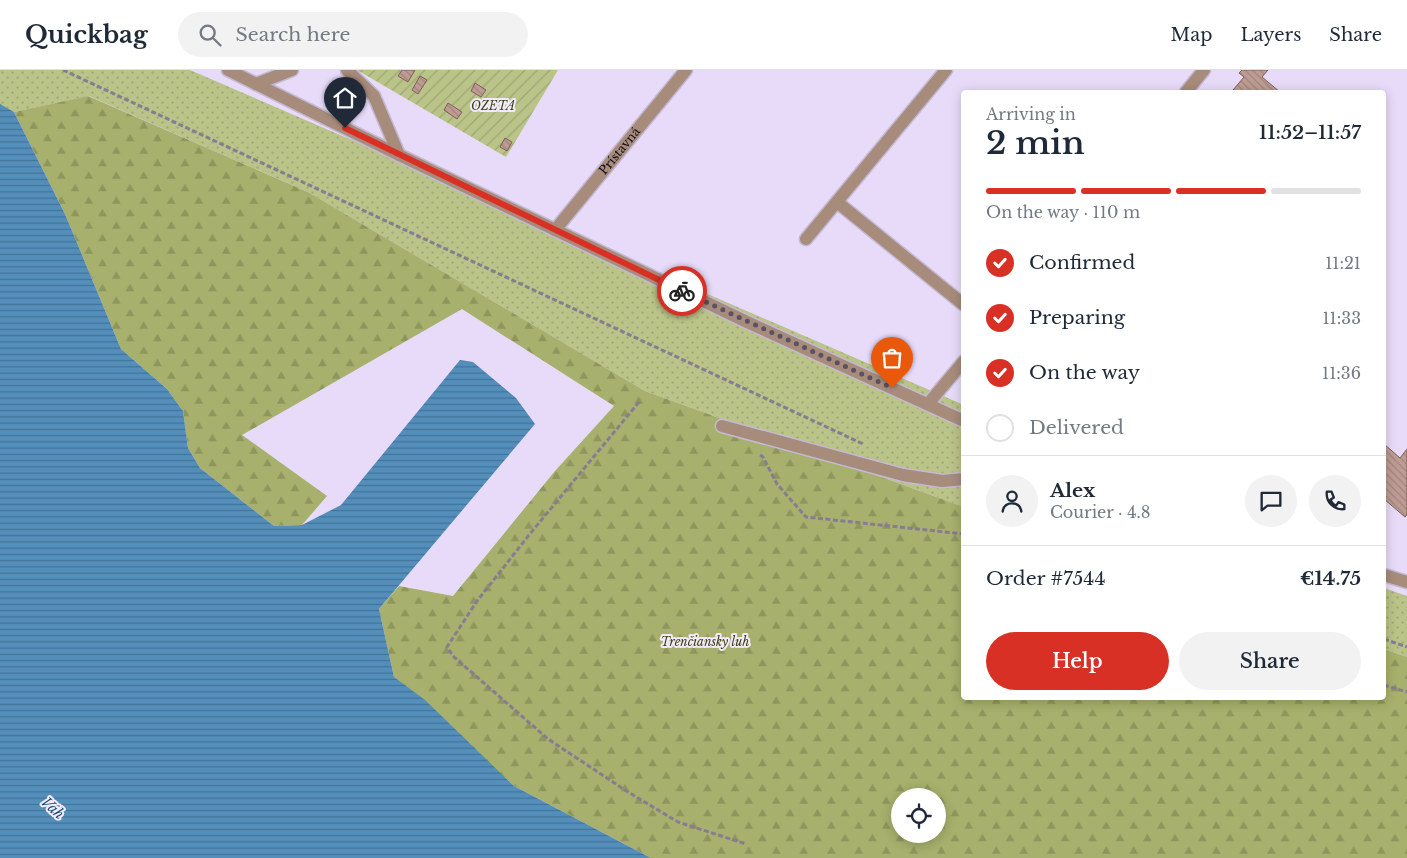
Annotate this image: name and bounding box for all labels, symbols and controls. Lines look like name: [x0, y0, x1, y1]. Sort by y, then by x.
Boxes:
search box: [178, 12, 528, 57]
text: Quickbag: [25, 20, 148, 49]
icon: search: [196, 21, 224, 49]
text: Search here: [236, 23, 350, 46]
text: Map: [1171, 24, 1212, 46]
text: Layers: [1240, 24, 1301, 46]
text: Share: [1329, 24, 1382, 46]
pin: [324, 77, 366, 128]
icon: home: [331, 84, 359, 112]
park label: OZETA: [471, 98, 515, 113]
text: Arriving in: [986, 104, 1076, 124]
text: 11:52–11:57: [1259, 121, 1361, 144]
text: 2 min: [986, 123, 1085, 163]
street label: Prístavná: [595, 124, 643, 177]
text: On the way · 110 m: [986, 202, 1140, 222]
icon: check: [986, 249, 1014, 277]
text: Confirmed: [1029, 251, 1135, 274]
text: 11:21: [1325, 253, 1361, 273]
courier: [657, 266, 707, 316]
icon: bike: [668, 277, 696, 305]
icon: check: [986, 304, 1014, 332]
text: Preparing: [1029, 306, 1125, 329]
text: 11:33: [1322, 308, 1361, 328]
pin: [871, 337, 913, 388]
icon: bag: [878, 344, 906, 372]
icon: check: [986, 359, 1014, 387]
text: On the way: [1029, 361, 1140, 384]
text: 11:36: [1322, 363, 1361, 383]
text: Delivered: [1029, 416, 1124, 439]
button: person: [986, 475, 1038, 527]
button: chat: [1245, 475, 1297, 527]
button: phone: [1309, 475, 1361, 527]
text: Alex: [1050, 479, 1095, 502]
text: Courier · 4.8: [1050, 502, 1151, 522]
text: Order #7544: [986, 567, 1106, 590]
text: €14.75: [1300, 567, 1361, 590]
button: Help: [986, 632, 1169, 690]
button: Share: [1179, 632, 1361, 690]
park label: Trenčiansky luh: [661, 634, 749, 649]
map controls: [891, 788, 946, 843]
button: locate: [891, 788, 946, 843]
water label: Váh: [38, 793, 68, 823]

